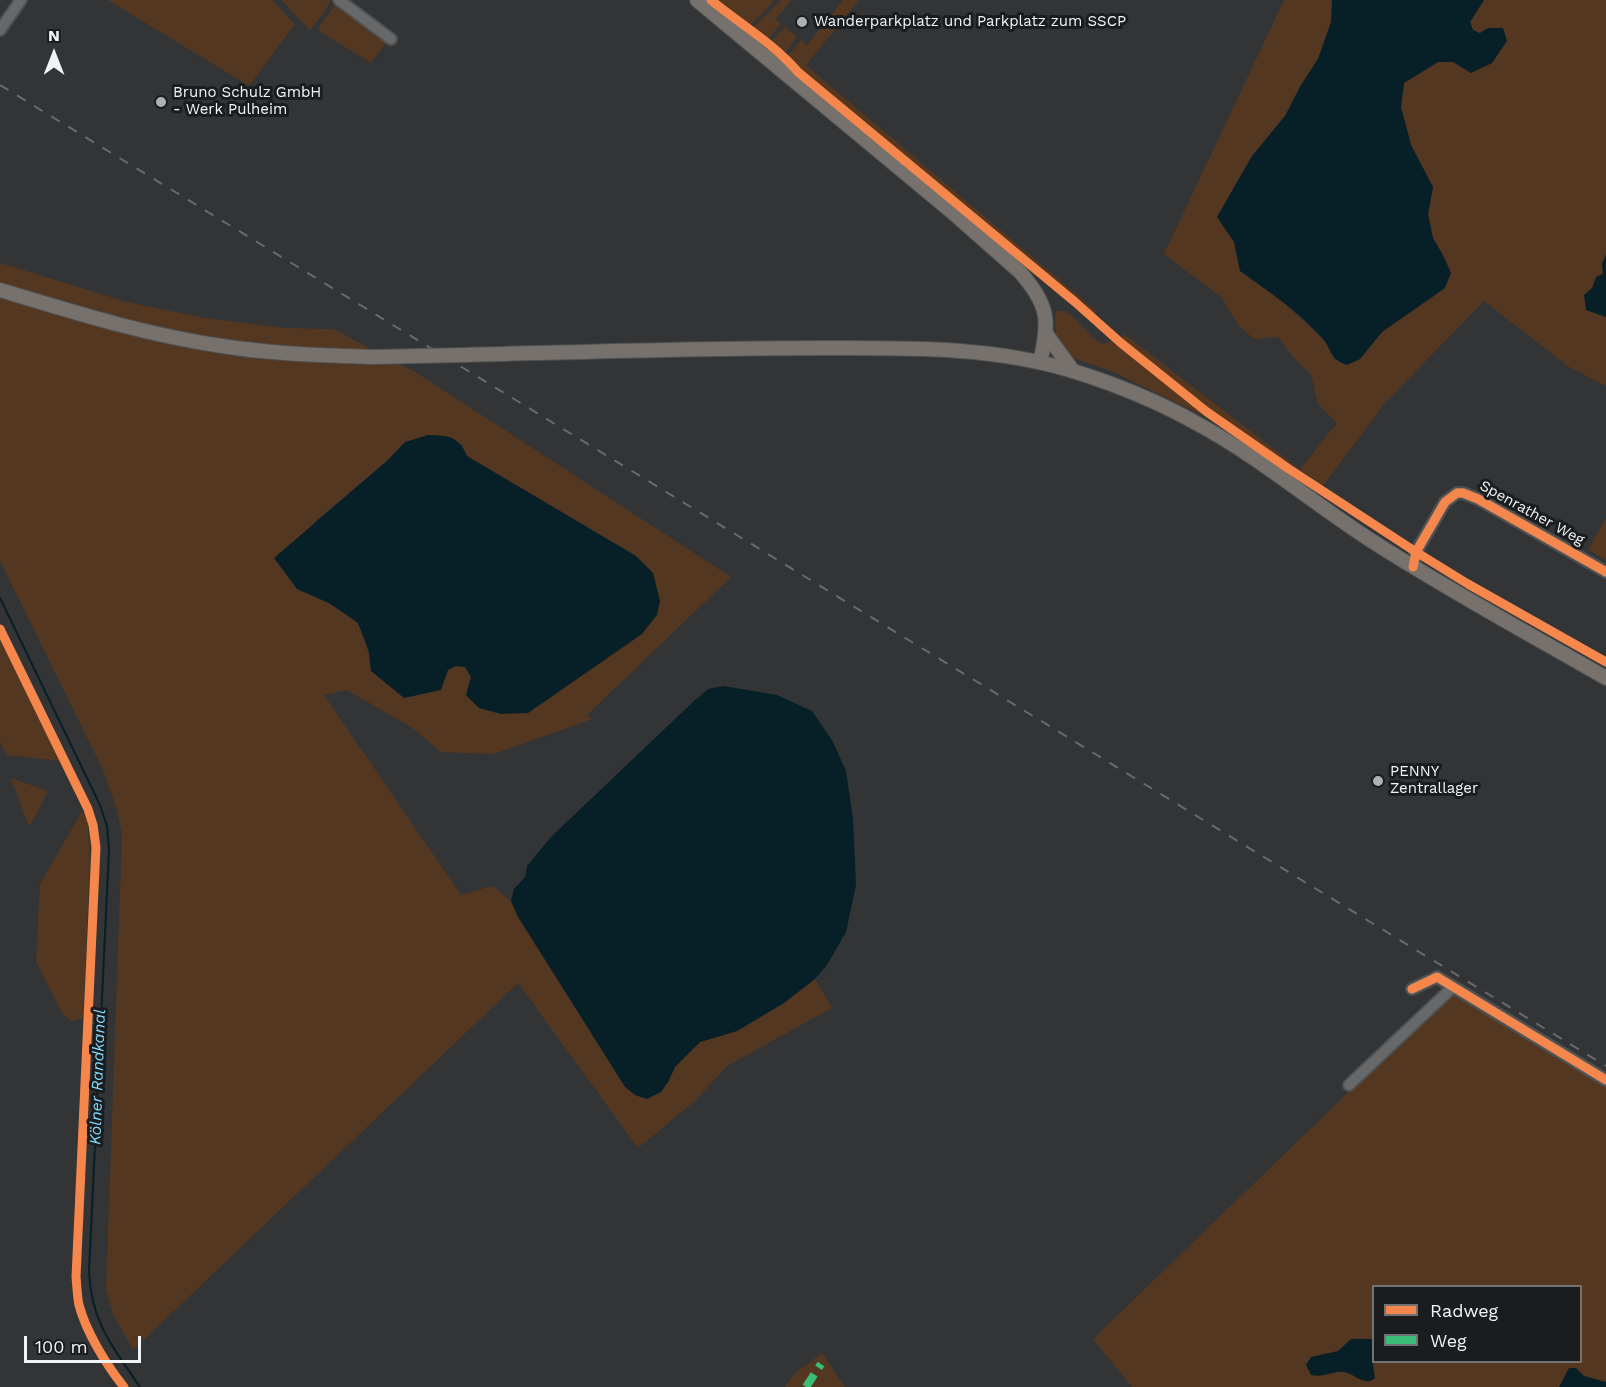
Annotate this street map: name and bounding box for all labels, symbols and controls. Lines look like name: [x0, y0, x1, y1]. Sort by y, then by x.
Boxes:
place label: Wanderparkplatz und Parkplatz zum SSCP: [814, 13, 1126, 31]
marker: Wanderparkplatz und Parkplatz zum SSCP: [795, 15, 809, 29]
north arrow: [24, 24, 84, 84]
text: N: [48, 26, 60, 45]
place label: Bruno Schulz GmbH - Werk Pulheim: [173, 84, 321, 119]
marker: Bruno Schulz GmbH - Werk Pulheim: [154, 95, 168, 109]
street label: Spenrather Weg: [1476, 477, 1588, 549]
place label: PENNY Zentrallager: [1390, 763, 1478, 798]
marker: PENNY Zentrallager: [1371, 774, 1385, 788]
water label: Kölner Randkanal: [86, 1009, 110, 1145]
legend: [1372, 1285, 1582, 1363]
text: Radweg: [1430, 1300, 1498, 1321]
scale bar: [27, 1324, 144, 1362]
text: Weg: [1430, 1330, 1467, 1351]
text: 100 m: [35, 1336, 88, 1357]

